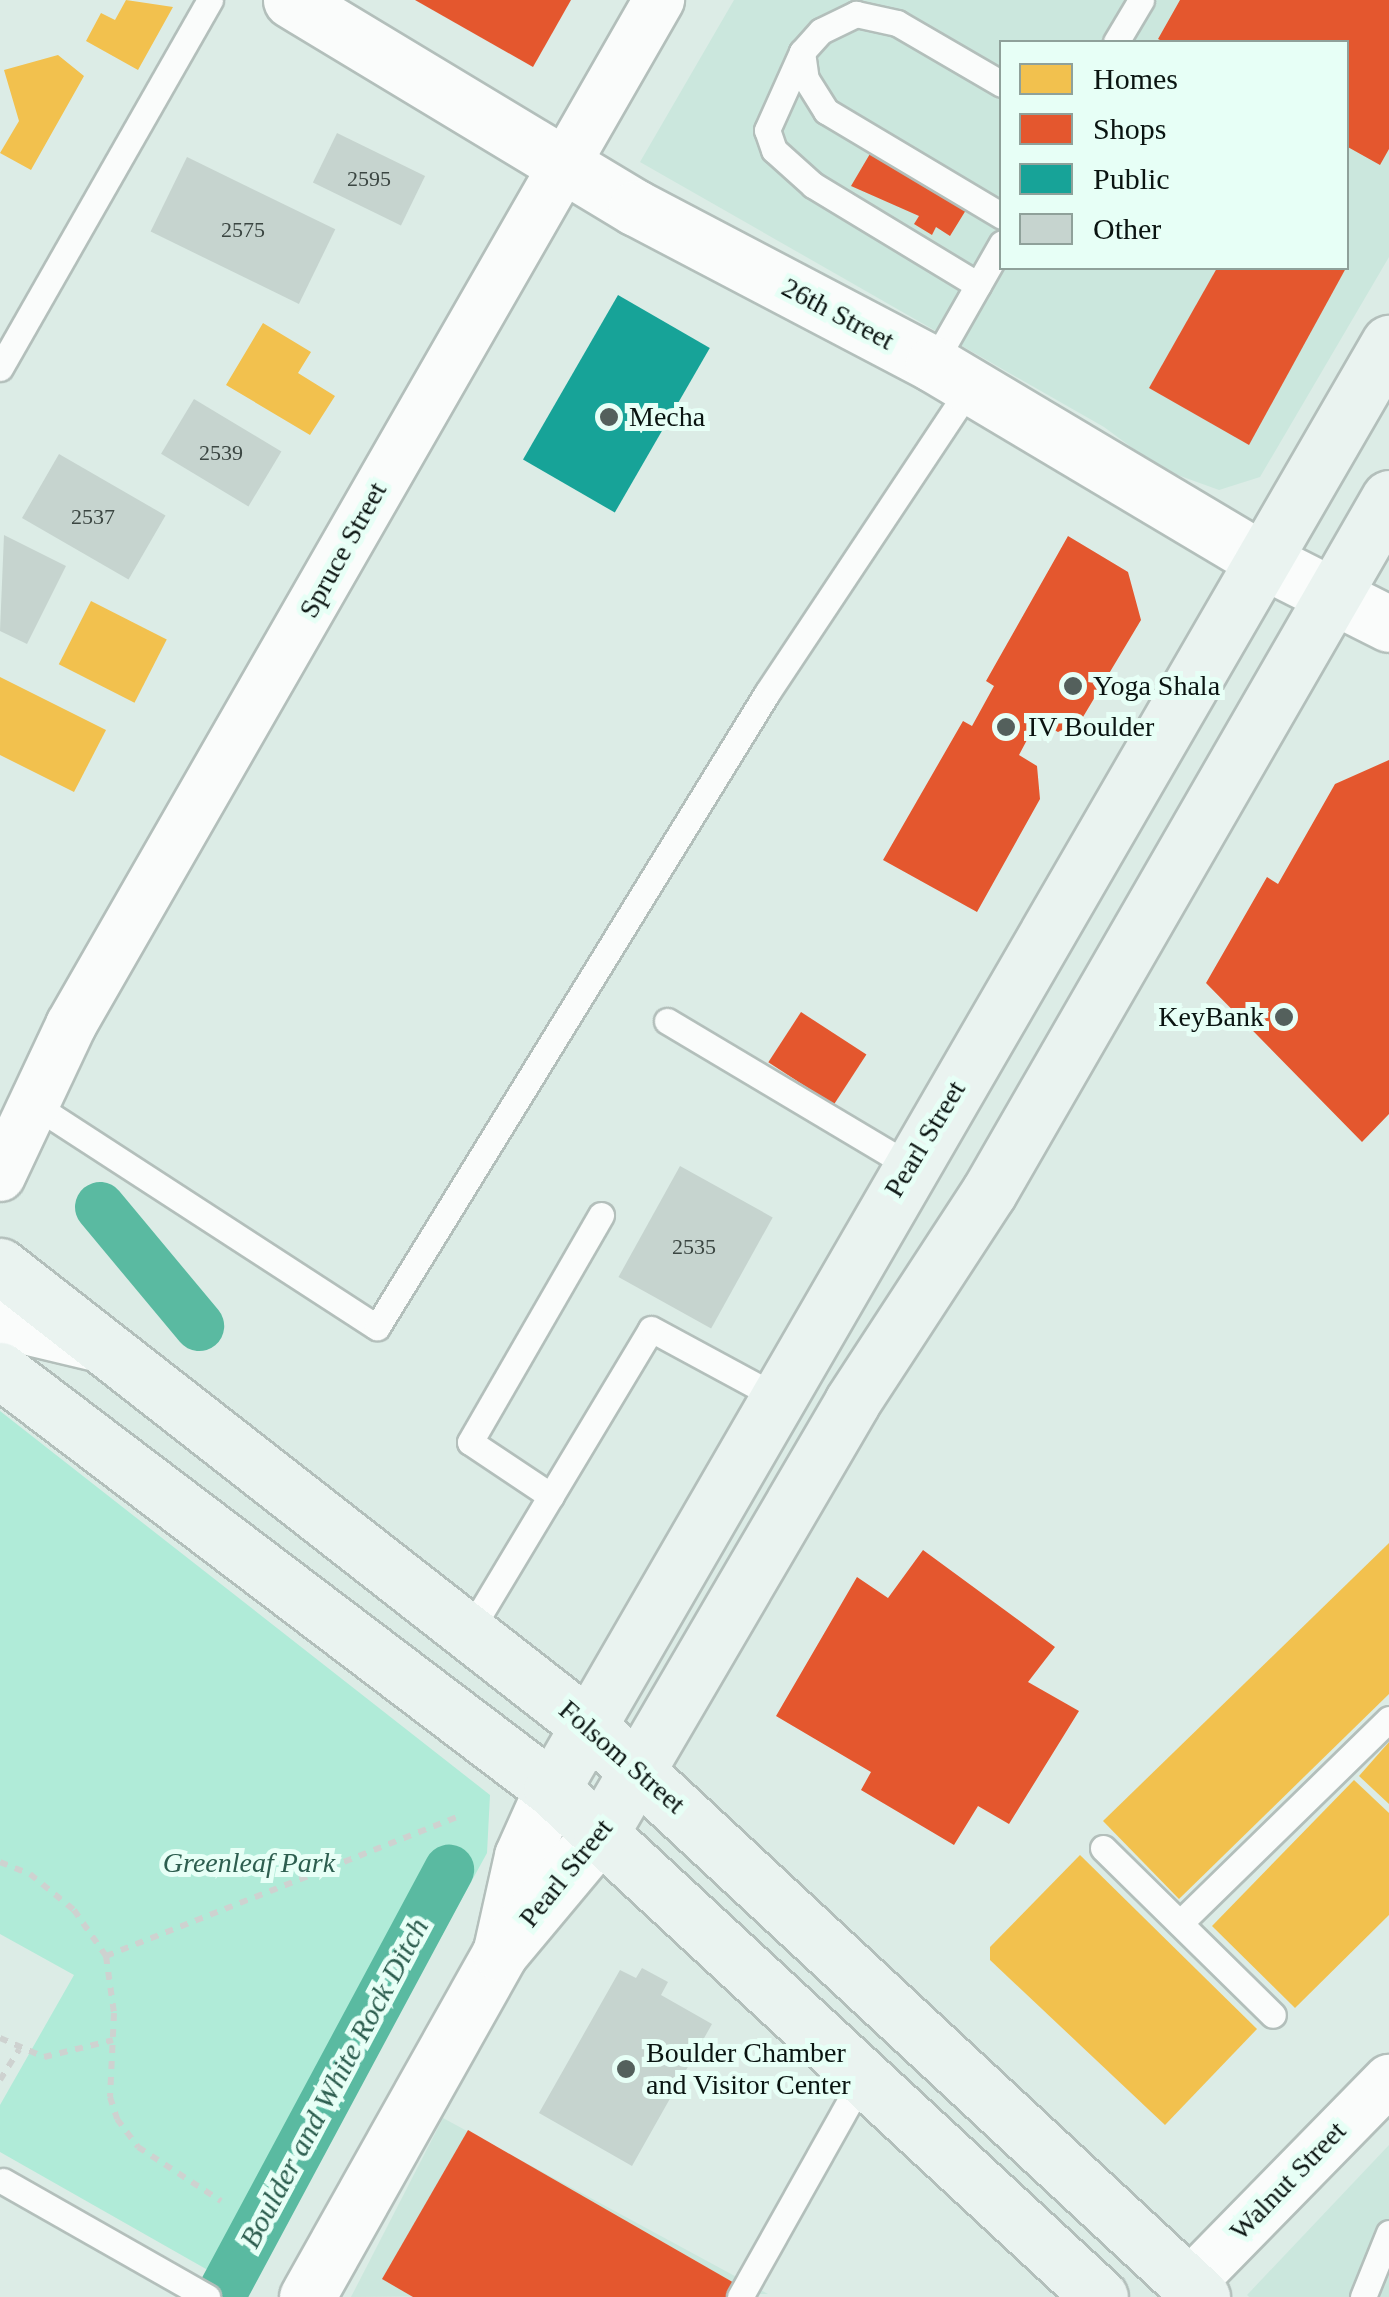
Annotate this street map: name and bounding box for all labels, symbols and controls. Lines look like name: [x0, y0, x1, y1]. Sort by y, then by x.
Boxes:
legend: [999, 40, 1349, 270]
text: Homes: [1093, 62, 1178, 95]
text: Shops: [1093, 112, 1166, 145]
text: Public: [1093, 162, 1170, 195]
house number: 2595: [347, 166, 391, 192]
text: Other: [1093, 212, 1161, 245]
house number: 2575: [221, 217, 265, 243]
street label: 26th Street: [776, 271, 900, 357]
place label: Mecha: [629, 400, 705, 434]
marker: Mecha: [598, 406, 620, 428]
house number: 2539: [199, 440, 243, 466]
street label: Spruce Street: [292, 476, 394, 624]
house number: 2537: [71, 504, 115, 530]
place label: Yoga Shala: [1093, 669, 1220, 703]
marker: Yoga Shala: [1062, 675, 1084, 697]
place label: IV Boulder: [1028, 710, 1155, 744]
marker: IV Boulder: [993, 714, 1019, 740]
place label: KeyBank: [1158, 1000, 1264, 1034]
marker: KeyBank: [1273, 1006, 1295, 1028]
street label: Pearl Street: [877, 1075, 973, 1203]
house number: 2535: [672, 1234, 716, 1260]
street label: Folsom Street: [552, 1693, 692, 1821]
street label: Pearl Street: [512, 1812, 620, 1934]
park label: Greenleaf Park: [163, 1846, 335, 1880]
water label: Boulder and White Rock Ditch: [232, 1912, 436, 2254]
place label: Boulder Chamber and Visitor Center: [646, 2036, 851, 2102]
marker: Boulder Chamber and Visitor Center: [615, 2058, 637, 2080]
street label: Walnut Street: [1223, 2114, 1353, 2248]

